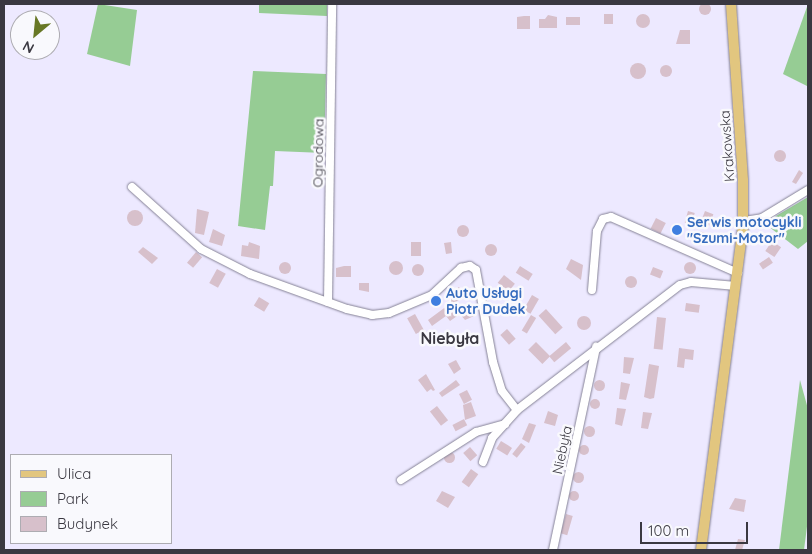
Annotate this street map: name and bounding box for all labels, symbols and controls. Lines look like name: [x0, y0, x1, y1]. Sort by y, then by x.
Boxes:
north arrow: [10, 10, 60, 60]
text: N: [20, 37, 37, 58]
street label: Krakowska: [716, 110, 738, 182]
street label: Ogrodowa: [309, 118, 327, 188]
place label: Serwis motocykli "Szumi-Motor": [687, 214, 802, 246]
marker: Serwis motocykli "Szumi-Motor": [671, 224, 683, 236]
place label: Auto Usługi Piotr Dudek: [446, 285, 525, 318]
marker: Auto Usługi Piotr Dudek: [430, 295, 442, 307]
district label: Niebyła: [421, 328, 479, 348]
street label: Niebyła: [549, 424, 575, 476]
legend: [10, 454, 172, 544]
text: Ulica: [57, 464, 91, 483]
text: Park: [57, 489, 89, 508]
scale bar: [642, 512, 750, 544]
text: Budynek: [57, 514, 118, 533]
text: 100 m: [648, 521, 689, 540]

